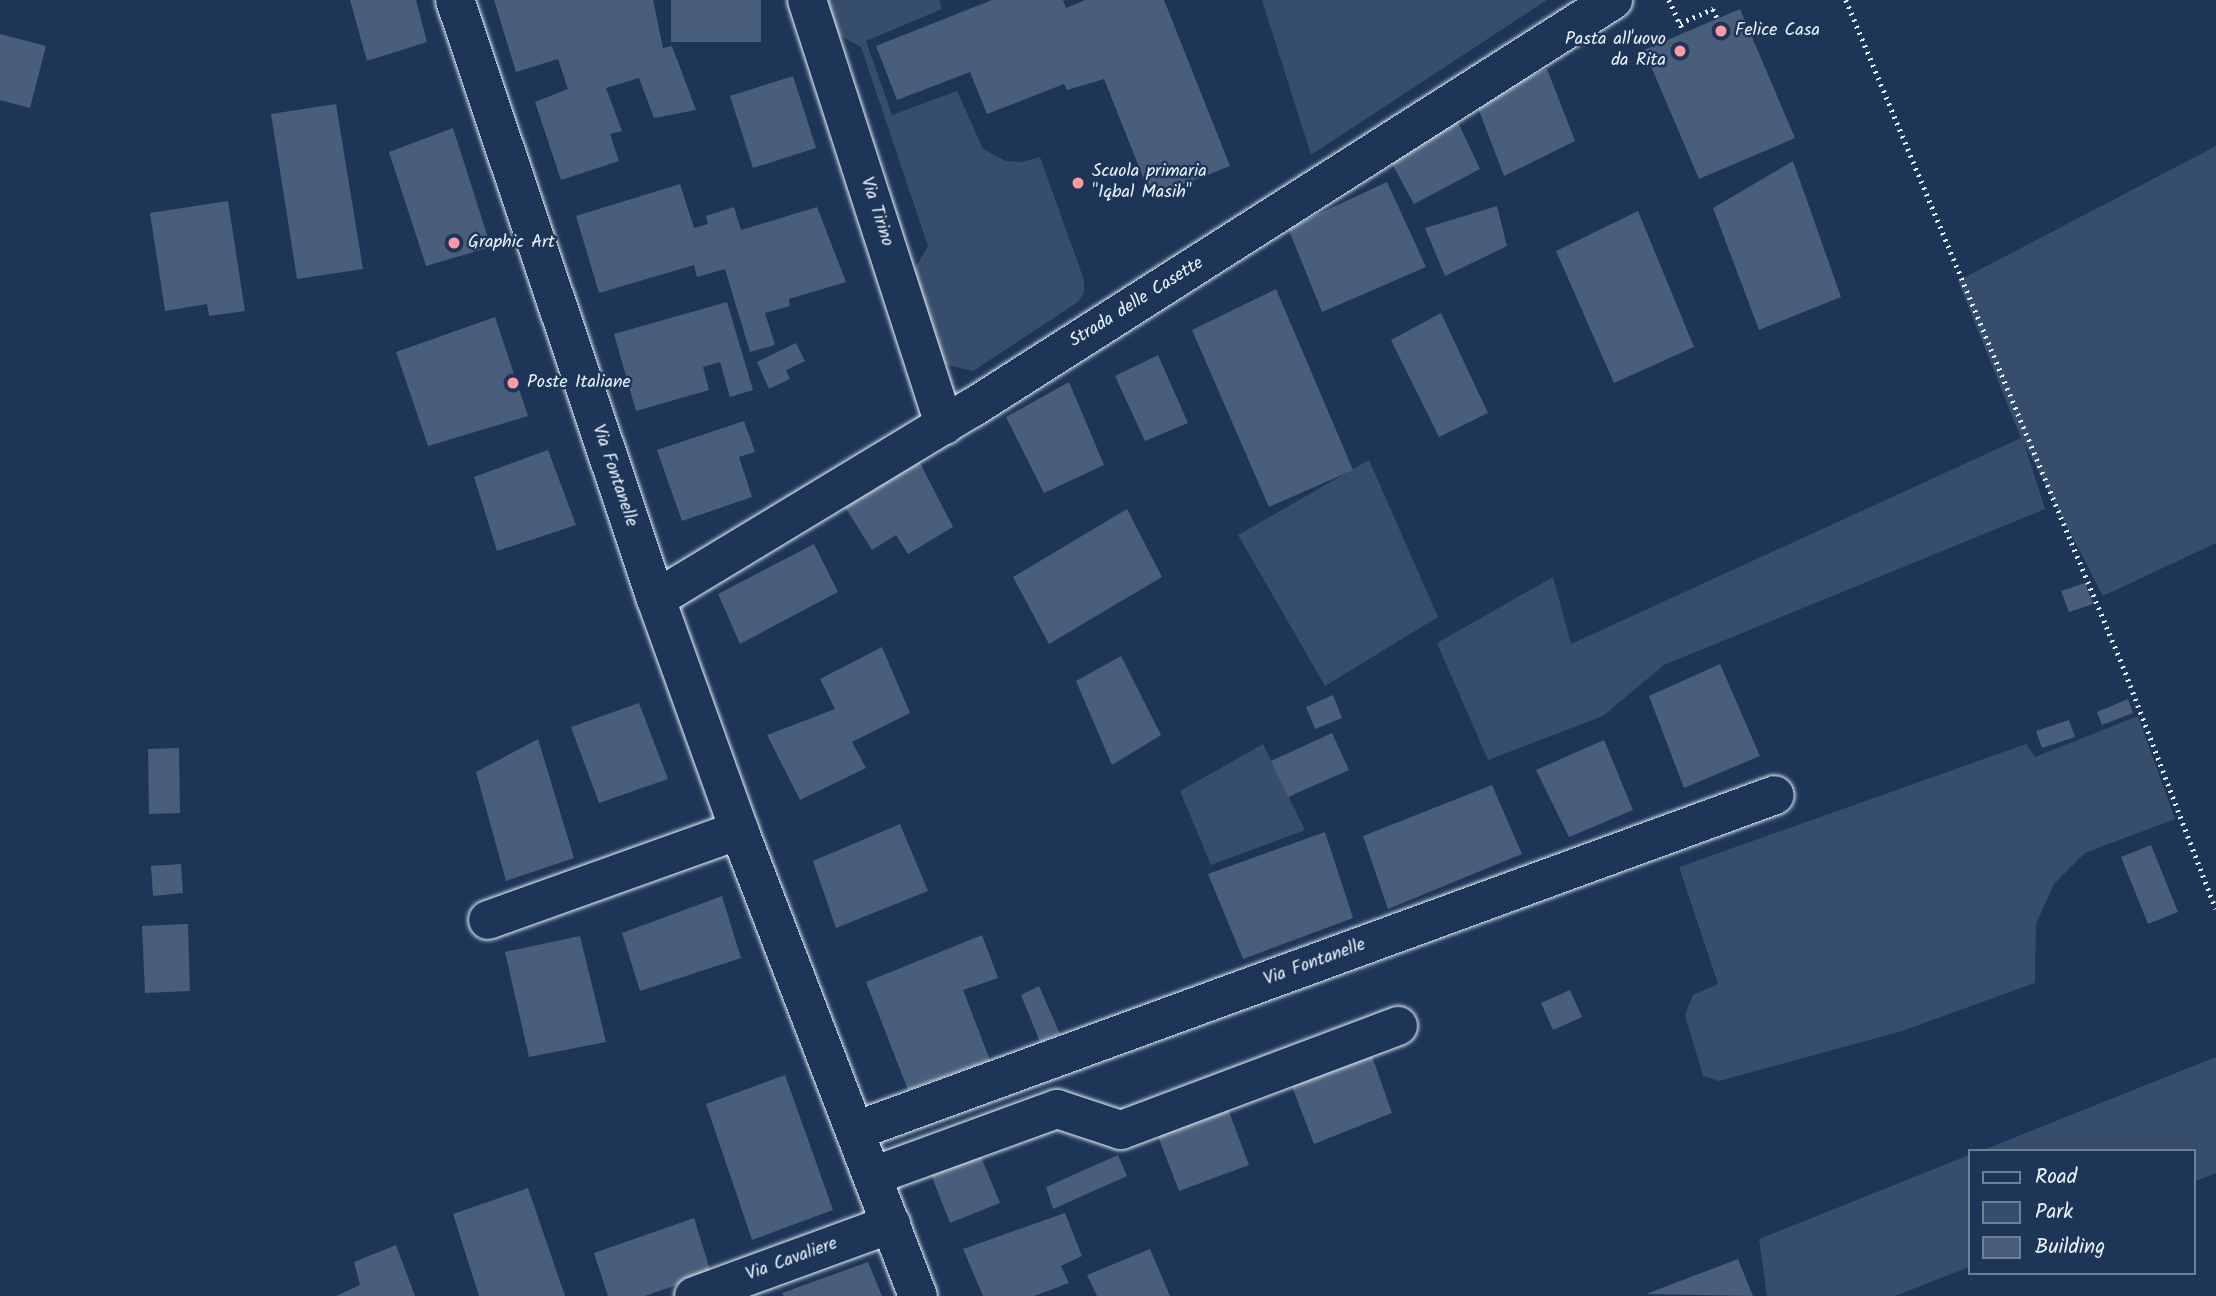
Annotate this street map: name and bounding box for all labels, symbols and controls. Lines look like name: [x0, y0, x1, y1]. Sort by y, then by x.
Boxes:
place label: Felice Casa: [1735, 20, 1820, 42]
marker: Felice Casa: [1713, 23, 1729, 39]
place label: Pasta all'uovo da Rita: [1565, 30, 1666, 72]
marker: Pasta all'uovo da Rita: [1672, 43, 1688, 59]
place label: Scuola primaria "Iqbal Masih": [1092, 162, 1207, 204]
street label: Via Tirino: [855, 175, 897, 249]
marker: Scuola primaria "Iqbal Masih": [1070, 175, 1086, 191]
place label: Graphic Art: [468, 232, 555, 254]
marker: Graphic Art: [446, 235, 462, 251]
street label: Strada delle Casette: [1066, 253, 1208, 353]
place label: Poste Italiane: [527, 372, 631, 394]
marker: Poste Italiane: [505, 375, 521, 391]
street label: Via Fontanelle: [586, 422, 642, 530]
street label: Via Fontanelle: [1261, 935, 1369, 991]
legend: [1968, 1149, 2195, 1275]
text: Road: [2035, 1161, 2077, 1194]
text: Park: [2035, 1196, 2073, 1229]
text: Building: [2035, 1231, 2105, 1264]
street label: Via Cavaliere: [743, 1233, 841, 1287]

